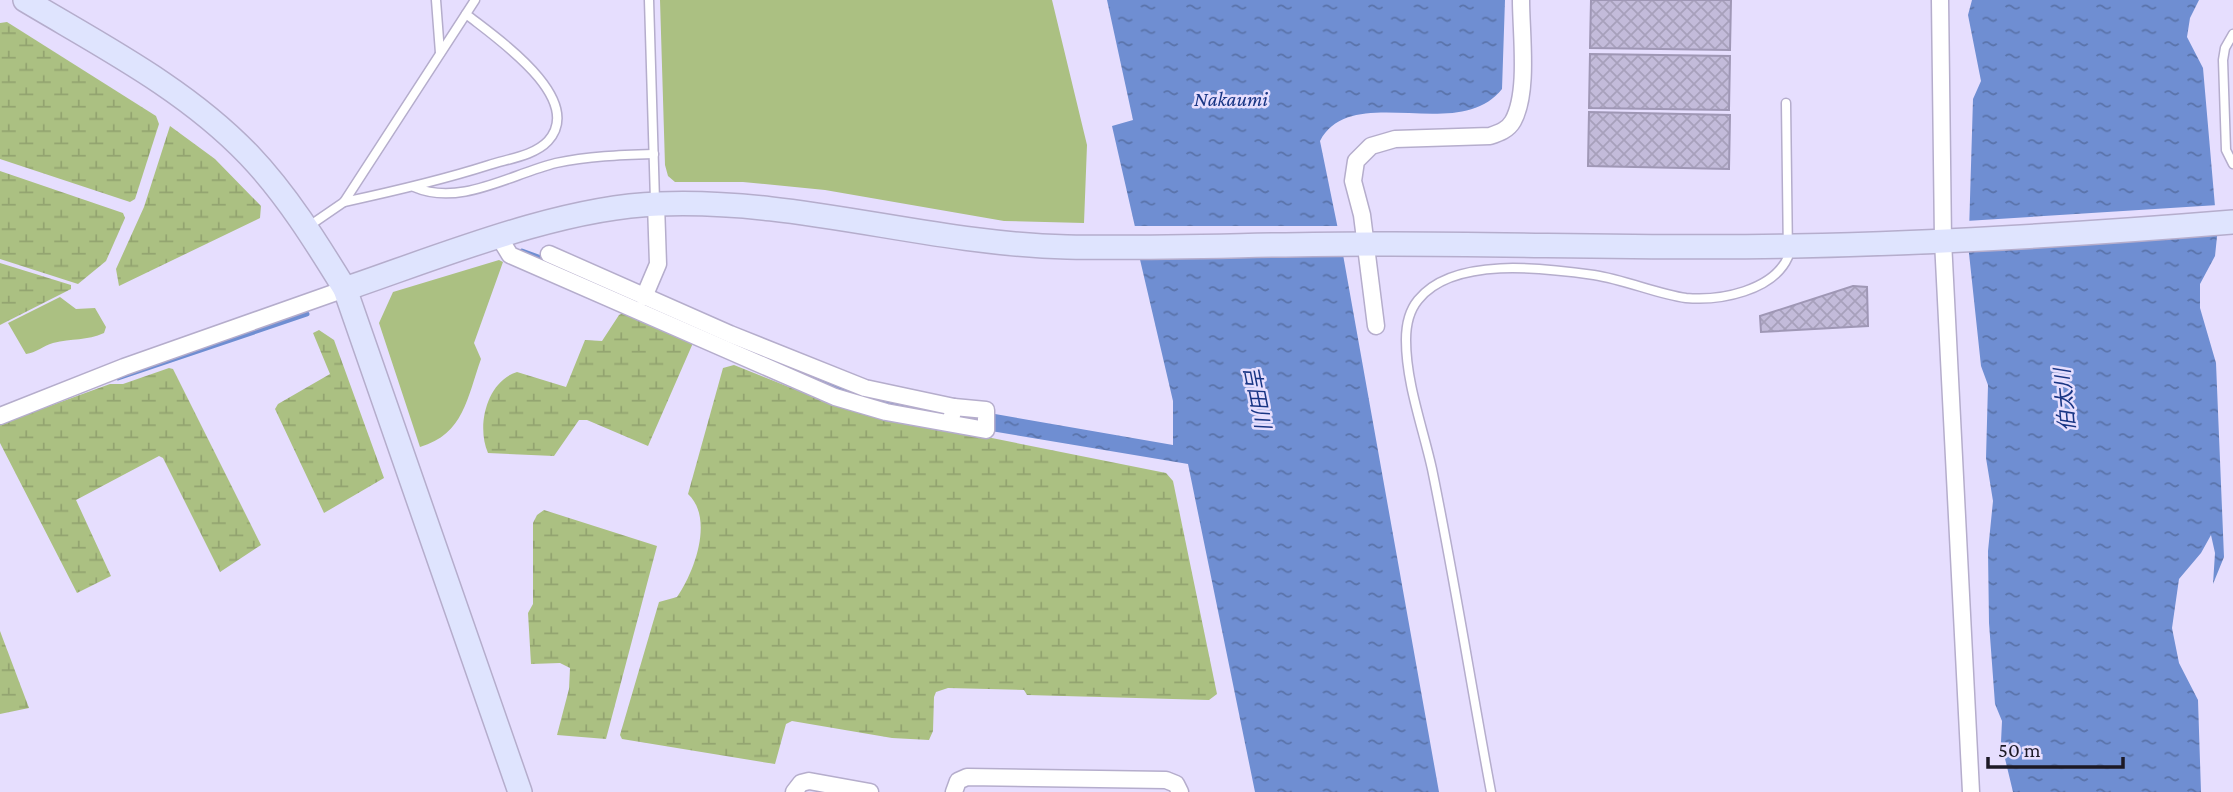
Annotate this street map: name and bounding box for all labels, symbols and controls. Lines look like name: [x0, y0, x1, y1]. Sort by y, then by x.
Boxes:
water label: Nakaumi: [1194, 87, 1268, 111]
water label: 吉田川: [1239, 364, 1275, 432]
water label: 伯太川: [2050, 366, 2080, 432]
scale bar: [1988, 726, 2123, 770]
text: 50 m: [1998, 738, 2041, 762]

